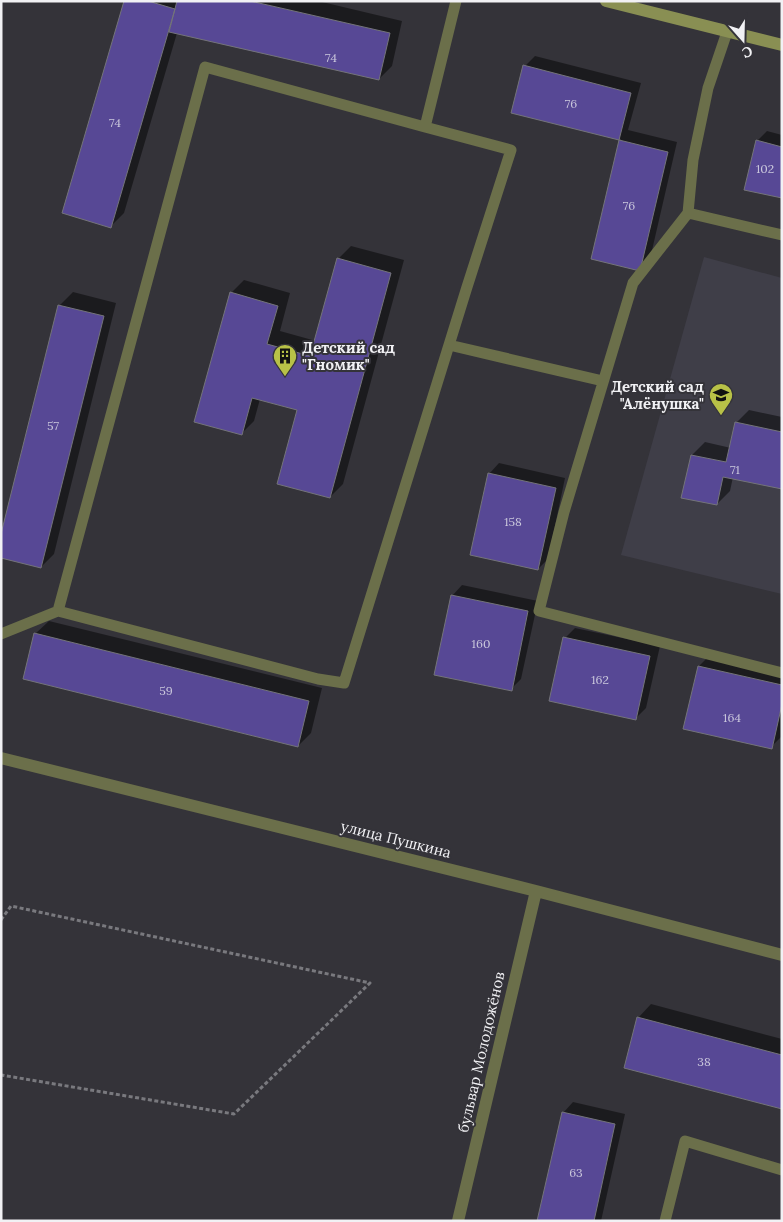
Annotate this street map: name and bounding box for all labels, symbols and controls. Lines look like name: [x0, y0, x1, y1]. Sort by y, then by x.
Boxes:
north arrow: [718, 15, 768, 65]
text: С: [740, 42, 755, 62]
house number: 74: [325, 50, 337, 65]
house number: 76: [565, 96, 577, 111]
house number: 74: [109, 115, 121, 130]
house number: 102: [756, 161, 774, 176]
house number: 76: [623, 198, 635, 213]
place label: Детский сад "Гномик": [302, 338, 395, 374]
building icon: Детский сад "Гномик": [272, 343, 298, 377]
place label: Детский сад "Алёнушка": [611, 377, 704, 413]
school or university icon: Детский сад "Алёнушка": [708, 382, 734, 416]
house number: 57: [47, 418, 60, 433]
house number: 71: [730, 462, 740, 477]
house number: 158: [504, 514, 522, 529]
house number: 160: [472, 636, 490, 651]
house number: 162: [591, 672, 609, 687]
house number: 59: [159, 683, 173, 698]
house number: 164: [723, 710, 741, 725]
street label: улица Пушкина: [339, 816, 453, 862]
street label: бульвар Молодожёнов: [453, 970, 509, 1134]
house number: 38: [697, 1054, 711, 1069]
house number: 63: [569, 1165, 583, 1180]

